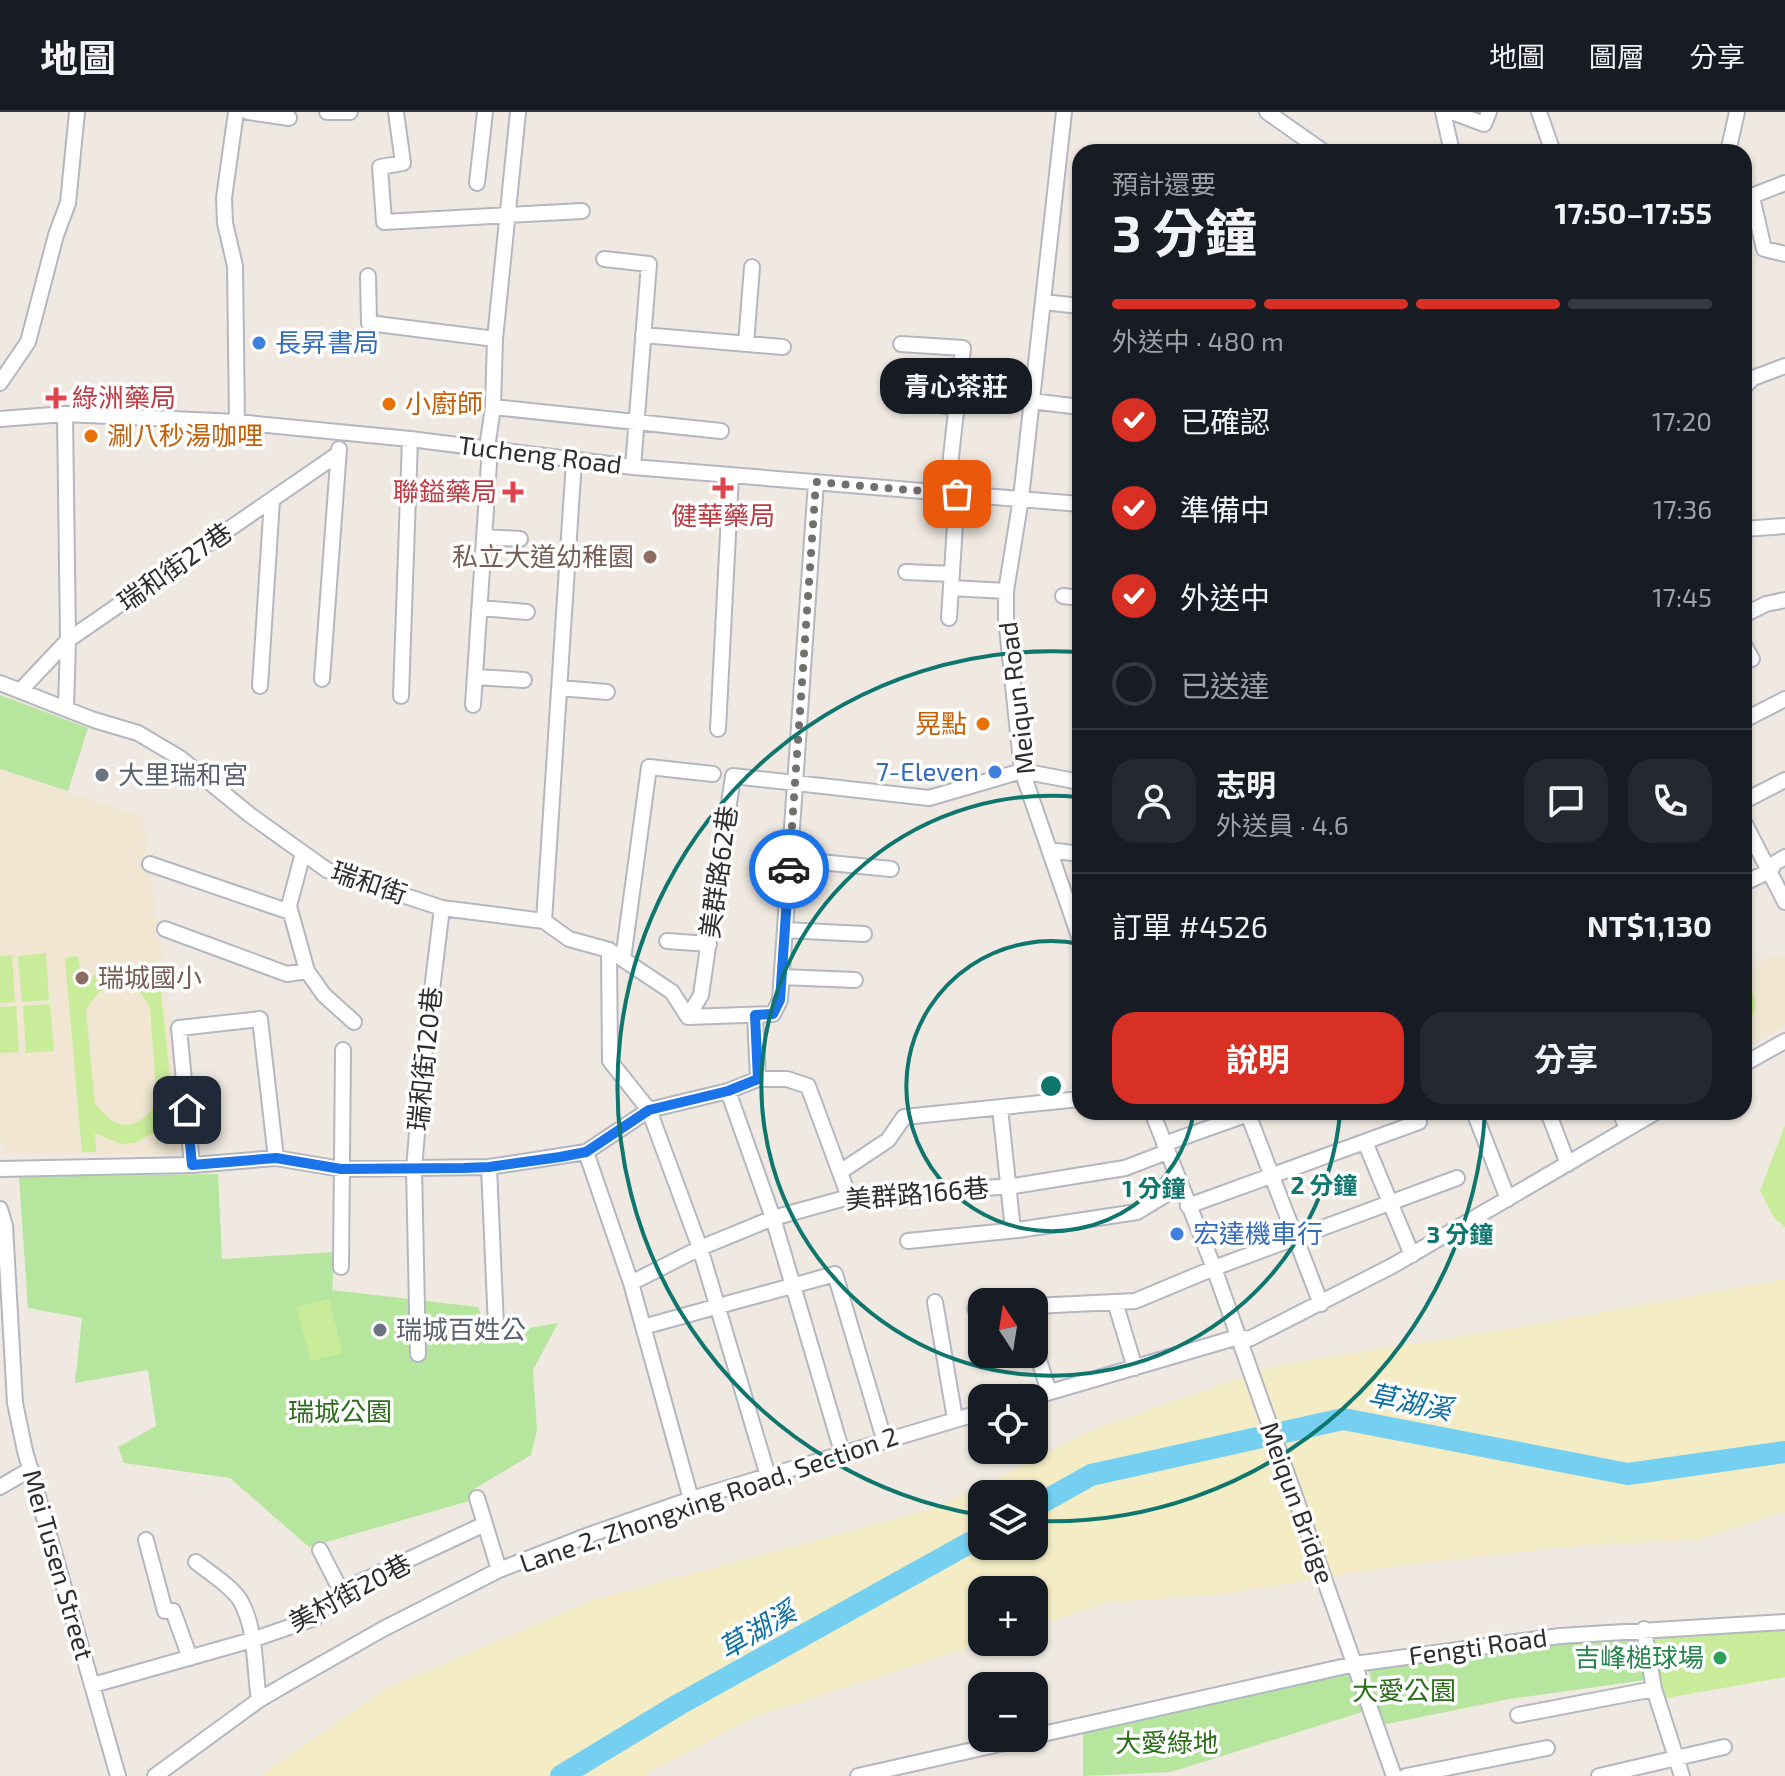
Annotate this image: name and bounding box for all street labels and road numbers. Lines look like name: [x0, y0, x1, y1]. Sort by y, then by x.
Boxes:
street label: Tucheng Road: [457, 428, 624, 479]
street label: 瑞和街27巷: [111, 515, 237, 616]
street label: Meiqun Road: [991, 620, 1040, 776]
street label: 美群路62巷: [693, 804, 742, 940]
street label: 瑞和街: [328, 854, 411, 909]
street label: 瑞和街120巷: [401, 985, 446, 1132]
street label: 美群路166巷: [844, 1171, 990, 1214]
street label: Meiqun Bridge: [1255, 1417, 1342, 1588]
street label: Lane 2, Zhongxing Road, Section 2: [515, 1419, 902, 1578]
street label: Mei Tusen Street: [17, 1466, 101, 1663]
street label: 美村街20巷: [283, 1546, 416, 1637]
street label: Fengti Road: [1407, 1620, 1549, 1671]

